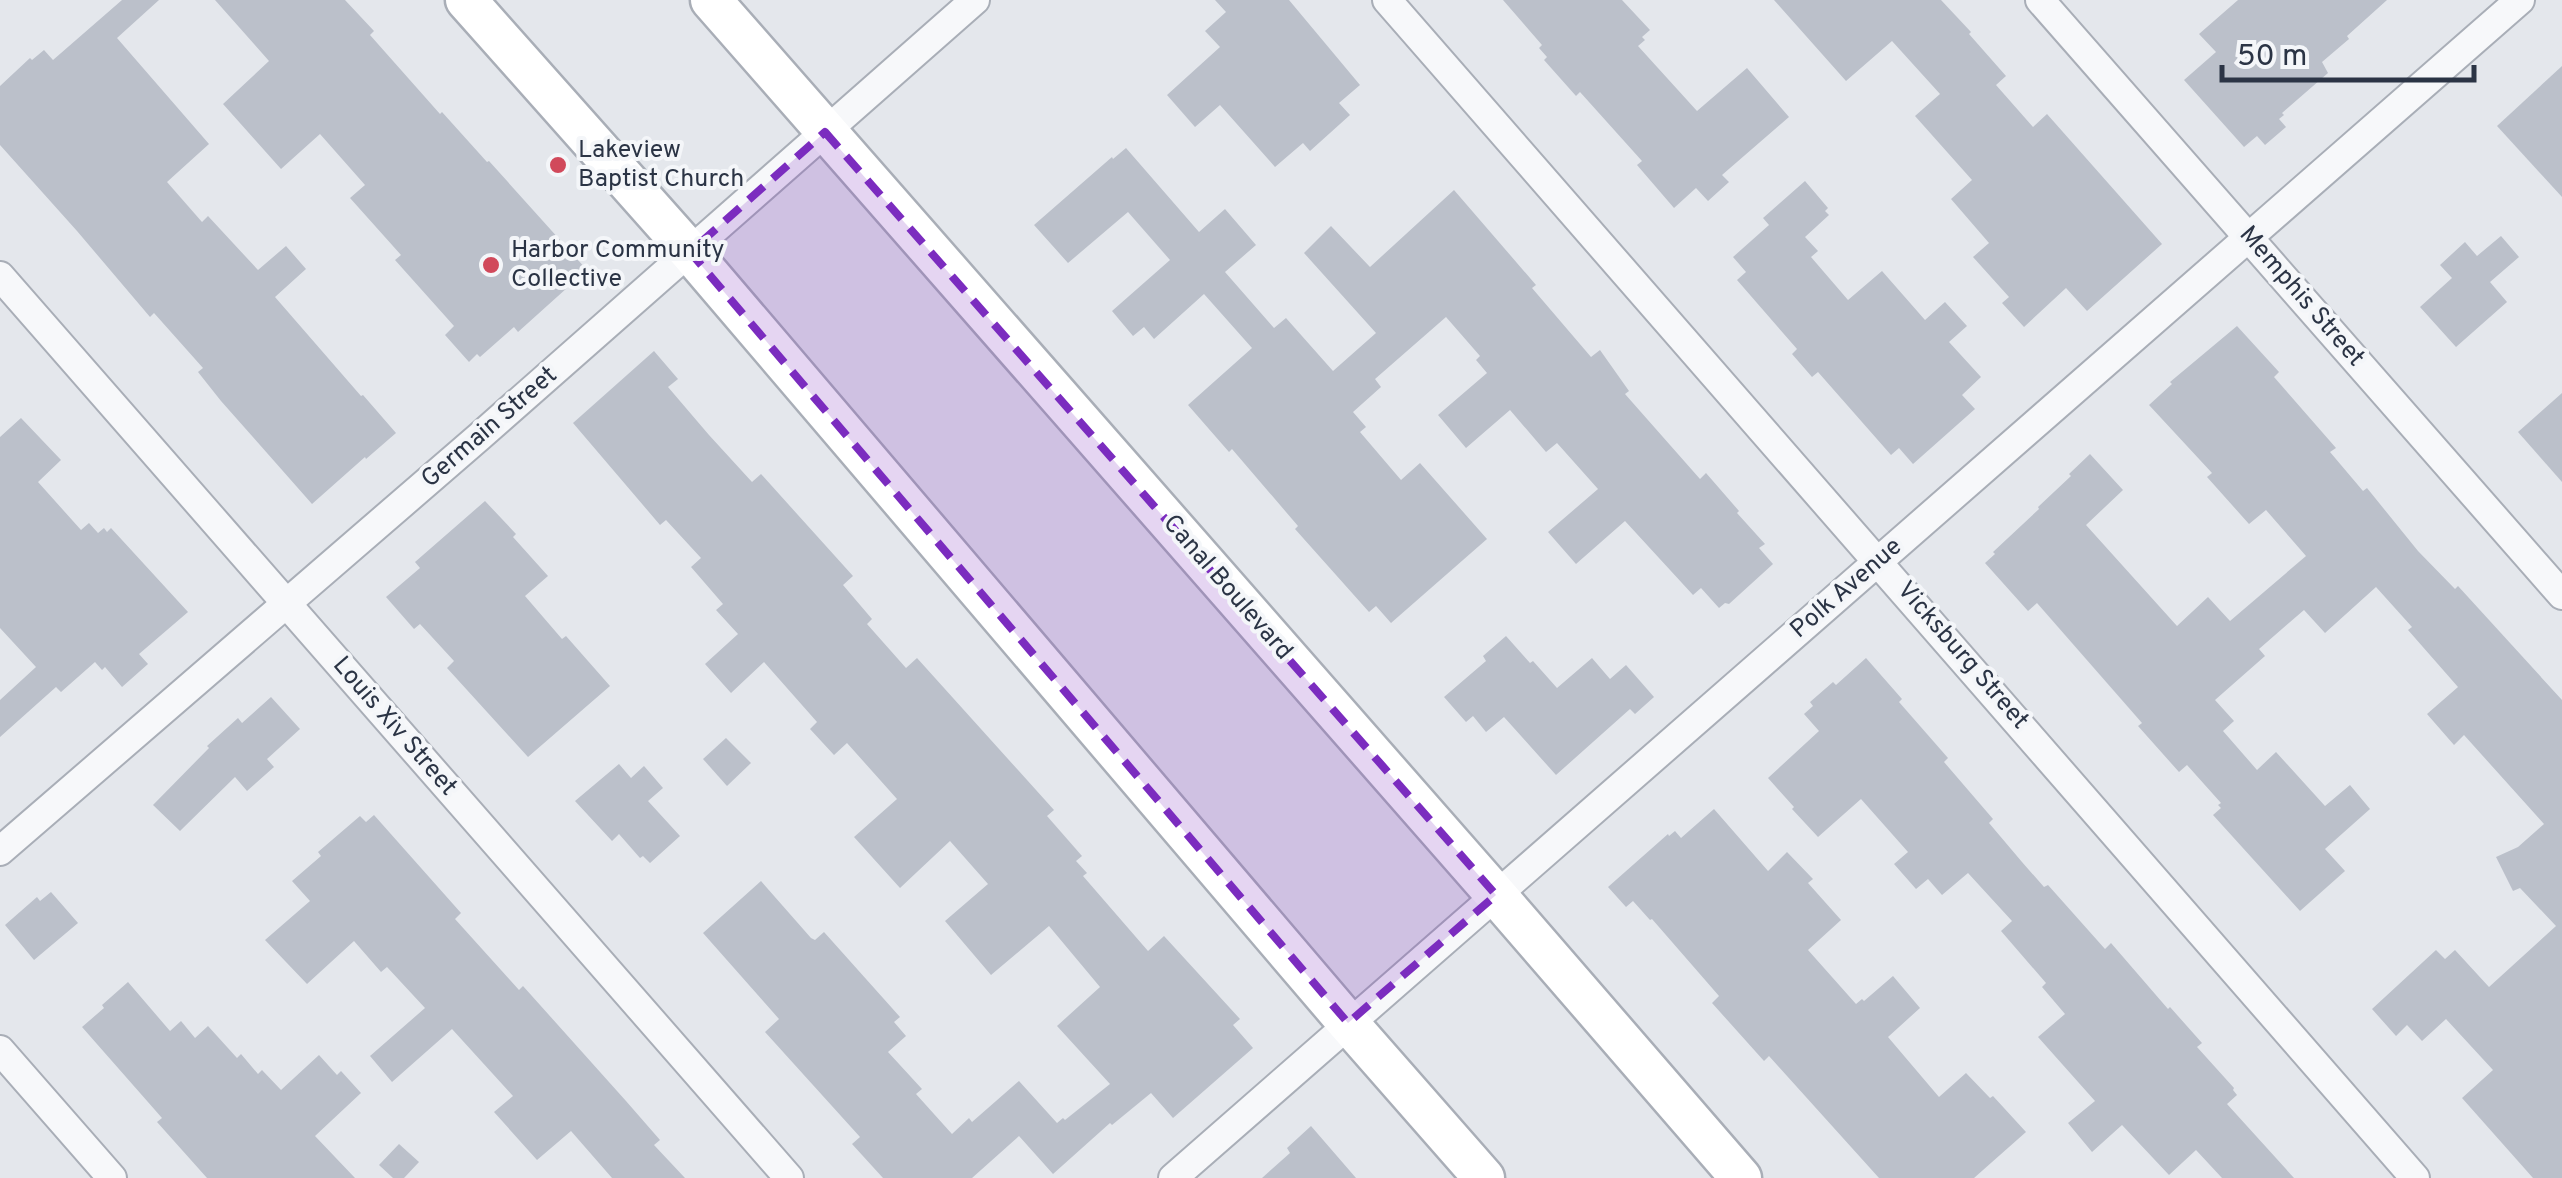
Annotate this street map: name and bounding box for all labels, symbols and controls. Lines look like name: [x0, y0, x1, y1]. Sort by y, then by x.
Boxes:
scale bar: [2222, 20, 2474, 82]
text: 50 m: [2237, 39, 2307, 76]
place label: Lakeview Baptist Church: [578, 135, 744, 196]
marker: Lakeview Baptist Church: [547, 154, 569, 176]
street label: Memphis Street: [2231, 220, 2371, 374]
place label: Harbor Community Collective: [511, 235, 724, 296]
marker: Harbor Community Collective: [480, 254, 502, 276]
street label: Germain Street: [415, 360, 565, 496]
street label: Canal Boulevard: [1155, 509, 1299, 667]
street label: Polk Avenue: [1784, 532, 1910, 646]
street label: Vicksburg Street: [1889, 575, 2035, 737]
street label: Louis Xiv Street: [325, 651, 463, 803]

